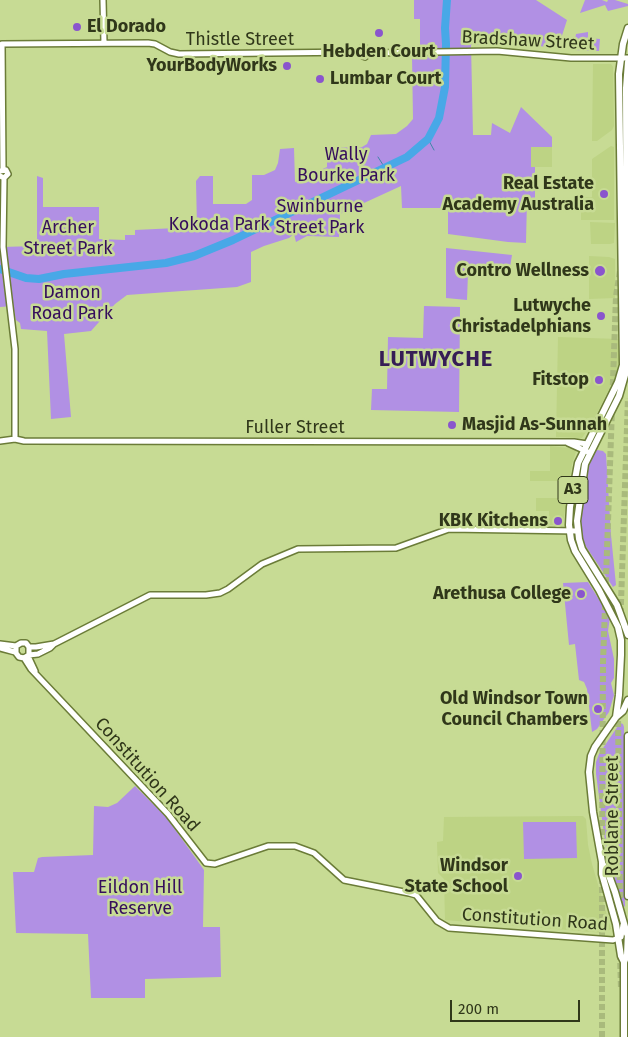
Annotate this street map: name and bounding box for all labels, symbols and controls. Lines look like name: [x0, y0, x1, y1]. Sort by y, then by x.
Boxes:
place label: El Dorado: [87, 16, 166, 38]
marker: El Dorado: [71, 21, 83, 33]
marker: Hebden Court: [373, 27, 385, 39]
street label: Bradshaw Street: [461, 27, 595, 55]
street label: Thistle Street: [186, 29, 294, 51]
place label: Hebden Court: [322, 41, 436, 63]
place label: YourBodyWorks: [146, 55, 277, 77]
marker: YourBodyWorks: [281, 60, 293, 72]
place label: Lumbar Court: [330, 68, 441, 90]
marker: Lumbar Court: [314, 73, 326, 85]
park label: Wally Bourke Park: [297, 144, 395, 186]
place label: Real Estate Academy Australia: [443, 173, 594, 215]
marker: Real Estate Academy Australia: [598, 188, 610, 200]
park label: Swinburne Street Park: [275, 196, 365, 238]
park label: Kokoda Park: [168, 214, 270, 236]
park label: Archer Street Park: [23, 217, 113, 260]
place label: Contro Wellness: [456, 260, 589, 282]
marker: Contro Wellness: [593, 264, 607, 278]
park label: Damon Road Park: [31, 282, 113, 324]
place label: Lutwyche Christadelphians: [452, 295, 591, 338]
marker: Lutwyche Christadelphians: [595, 310, 607, 322]
district label: LUTWYCHE: [378, 347, 494, 373]
place label: Fitstop: [532, 369, 589, 391]
marker: Fitstop: [593, 374, 605, 386]
place label: Masjid As-Sunnah: [462, 414, 607, 436]
street label: Fuller Street: [245, 417, 345, 439]
marker: Masjid As-Sunnah: [446, 419, 458, 431]
road number: A3: [558, 476, 588, 504]
place label: KBK Kitchens: [439, 510, 548, 532]
marker: KBK Kitchens: [552, 515, 564, 527]
place label: Arethusa College: [433, 583, 571, 605]
marker: Arethusa College: [575, 588, 587, 600]
place label: Old Windsor Town Council Chambers: [440, 688, 588, 731]
marker: Old Windsor Town Council Chambers: [592, 703, 604, 715]
street label: Constitution Road: [90, 713, 204, 837]
street label: Roblane Street: [602, 756, 624, 876]
place label: Windsor State School: [405, 855, 508, 898]
marker: Windsor State School: [512, 870, 524, 882]
park label: Eildon Hill Reserve: [98, 877, 182, 920]
street label: Constitution Road: [461, 904, 609, 936]
scale bar: [453, 990, 583, 1022]
text: 200 m: [458, 1000, 499, 1018]

